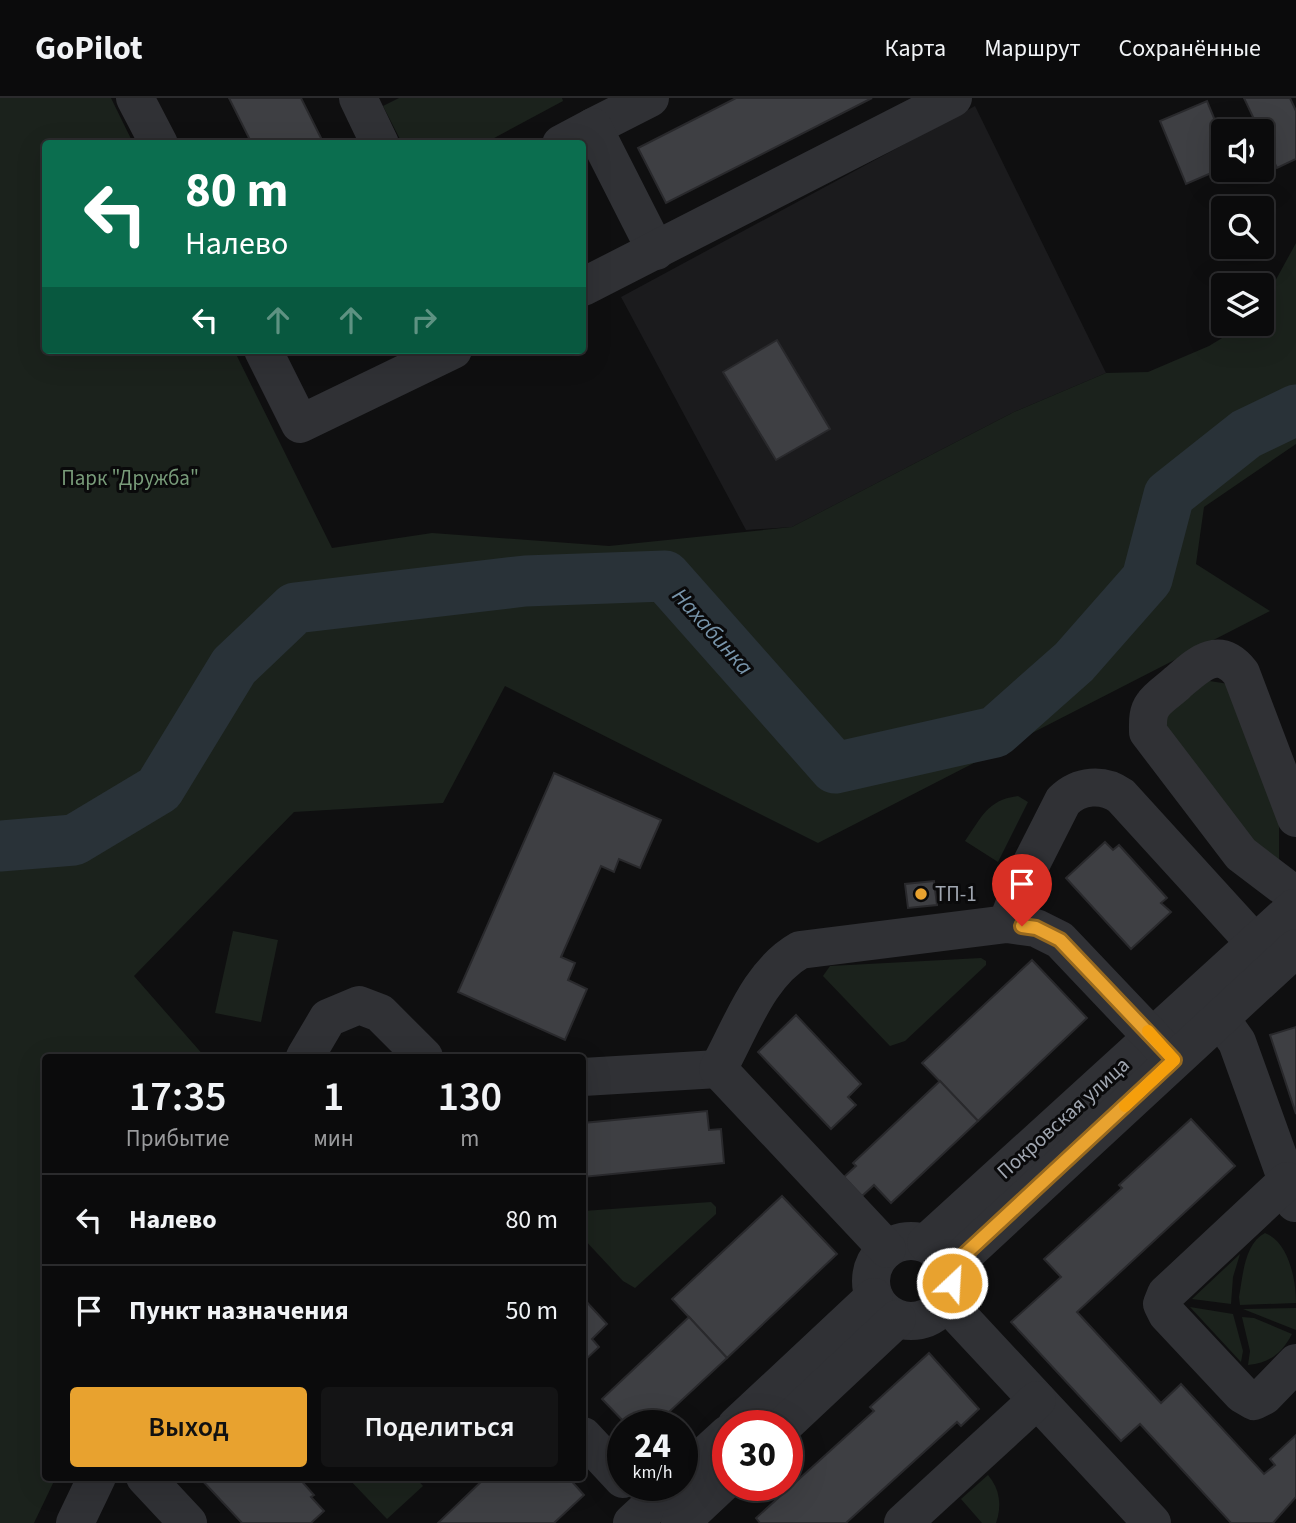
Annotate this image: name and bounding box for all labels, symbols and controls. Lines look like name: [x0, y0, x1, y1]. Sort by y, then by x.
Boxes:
text: GoPilot: [35, 25, 143, 72]
text: Карта: [885, 31, 946, 66]
text: Маршрут: [984, 31, 1080, 66]
text: Сохранённые: [1118, 31, 1261, 66]
map controls: [1211, 119, 1274, 336]
button: sound: [1211, 119, 1274, 182]
text: 80 m: [185, 156, 289, 226]
icon: left: [70, 168, 161, 259]
button: search: [1211, 196, 1274, 259]
text: Налево: [185, 221, 288, 267]
button: layers: [1211, 273, 1274, 336]
icon: left: [186, 301, 224, 339]
icon: ahead: [259, 301, 297, 339]
icon: ahead: [332, 301, 370, 339]
icon: right: [405, 301, 443, 339]
park label: Парк "Дружба": [61, 463, 199, 493]
water label: Нахабинка: [664, 580, 761, 682]
pin: [992, 854, 1052, 926]
icon: arrive: [1003, 865, 1041, 903]
place label: ТП-1: [935, 879, 977, 909]
marker: ТП-1: [913, 886, 929, 902]
street label: Покровская улица: [990, 1050, 1136, 1186]
text: 17:35: [129, 1067, 226, 1127]
text: 1: [323, 1067, 344, 1127]
text: 130: [438, 1067, 502, 1127]
text: Прибытие: [126, 1122, 229, 1155]
text: мин: [313, 1122, 354, 1155]
text: m: [460, 1122, 479, 1155]
icon: left: [70, 1201, 108, 1239]
text: Налево: [129, 1201, 217, 1238]
text: 80 m: [505, 1201, 558, 1238]
position arrow: [915, 1246, 989, 1320]
icon: arrive: [70, 1292, 108, 1330]
text: Пункт назначения: [129, 1292, 349, 1329]
text: 50 m: [505, 1292, 558, 1329]
button: Выход: [70, 1387, 307, 1467]
button: Поделиться: [321, 1387, 558, 1467]
speed limit sign: 30: [712, 1410, 803, 1501]
text: 24: [634, 1421, 671, 1471]
text: km/h: [633, 1460, 672, 1485]

